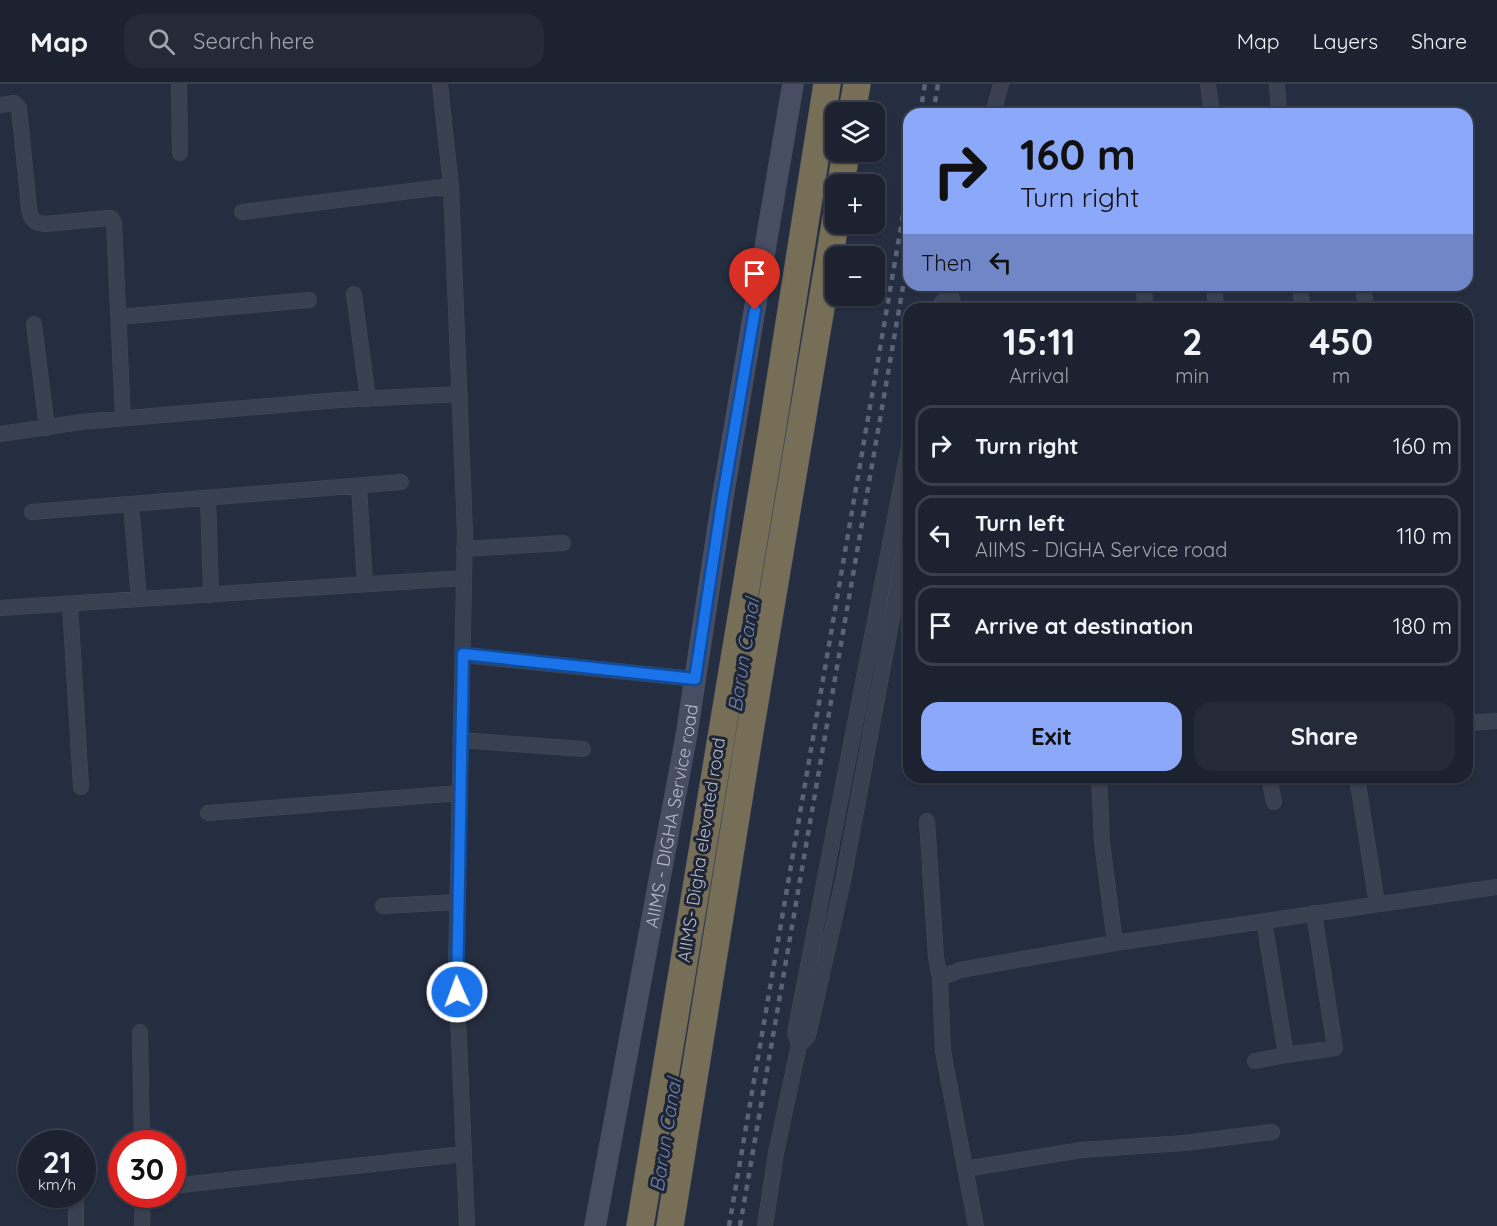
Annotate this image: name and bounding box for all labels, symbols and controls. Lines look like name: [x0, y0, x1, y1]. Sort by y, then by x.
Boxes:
search box: [124, 14, 544, 68]
text: Map: [30, 24, 88, 59]
icon: search: [145, 25, 178, 58]
text: Search here: [193, 27, 315, 55]
text: Map: [1237, 28, 1280, 54]
text: Layers: [1313, 28, 1378, 54]
text: Share: [1411, 28, 1467, 54]
map controls: [825, 102, 885, 306]
button: layers: [825, 102, 885, 162]
text: 160 m: [1020, 128, 1136, 181]
icon: right: [921, 132, 999, 210]
button: +: [825, 174, 885, 234]
text: Turn right: [1020, 180, 1139, 214]
button: −: [825, 246, 885, 306]
icon: left: [984, 246, 1017, 279]
pin: [729, 248, 780, 310]
text: Then: [921, 249, 972, 277]
icon: arrive: [738, 257, 771, 290]
text: 15:11: [1003, 319, 1075, 364]
text: 2: [1182, 319, 1203, 364]
text: 450: [1309, 319, 1373, 364]
text: Arrival: [1009, 363, 1069, 388]
text: min: [1175, 363, 1209, 388]
text: m: [1332, 363, 1350, 388]
icon: right: [924, 429, 957, 462]
text: Turn right: [975, 432, 1079, 460]
text: 160 m: [1393, 432, 1452, 460]
text: Turn left: [975, 509, 1065, 537]
icon: left: [924, 519, 957, 552]
text: 110 m: [1397, 522, 1452, 550]
text: AIIMS - DIGHA Service road: [975, 537, 1227, 562]
water label: Barun Canal: [722, 594, 765, 714]
icon: arrive: [924, 609, 957, 642]
text: Arrive at destination: [975, 612, 1193, 640]
text: 180 m: [1393, 612, 1452, 640]
street label: AIIMS - DIGHA Service road: [639, 702, 703, 930]
button: Exit: [921, 702, 1182, 771]
button: Share: [1194, 702, 1455, 771]
street label: AIIMS- Digha elevated road: [672, 736, 730, 964]
position arrow: [425, 960, 489, 1024]
water label: Barun Canal: [644, 1074, 687, 1194]
speed limit sign: 30: [108, 1130, 186, 1208]
text: 21: [43, 1143, 71, 1181]
text: km/h: [38, 1175, 76, 1194]

